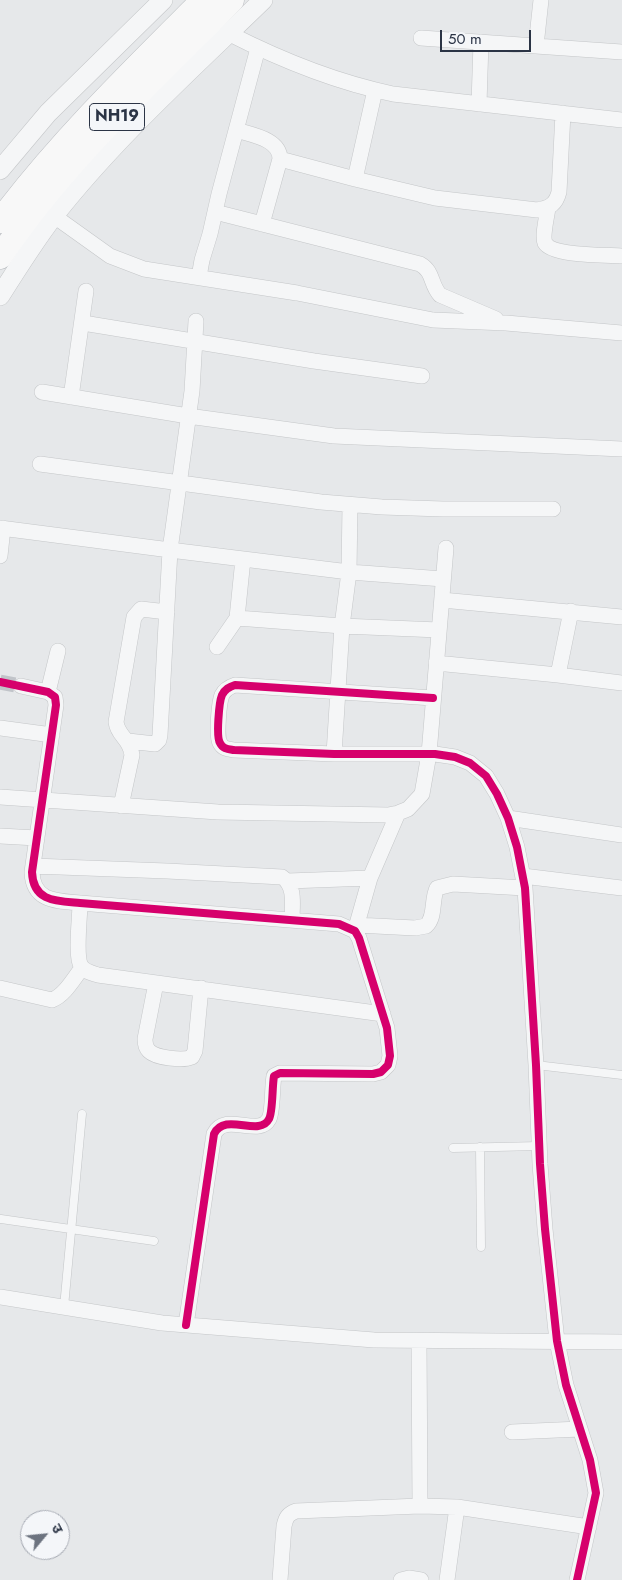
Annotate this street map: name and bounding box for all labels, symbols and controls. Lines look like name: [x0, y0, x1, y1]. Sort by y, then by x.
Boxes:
scale bar: [442, 20, 533, 52]
text: 50 m: [448, 28, 482, 50]
road number: NH19: [90, 104, 144, 130]
north arrow: [20, 1510, 70, 1560]
text: उ: [47, 1520, 68, 1537]

